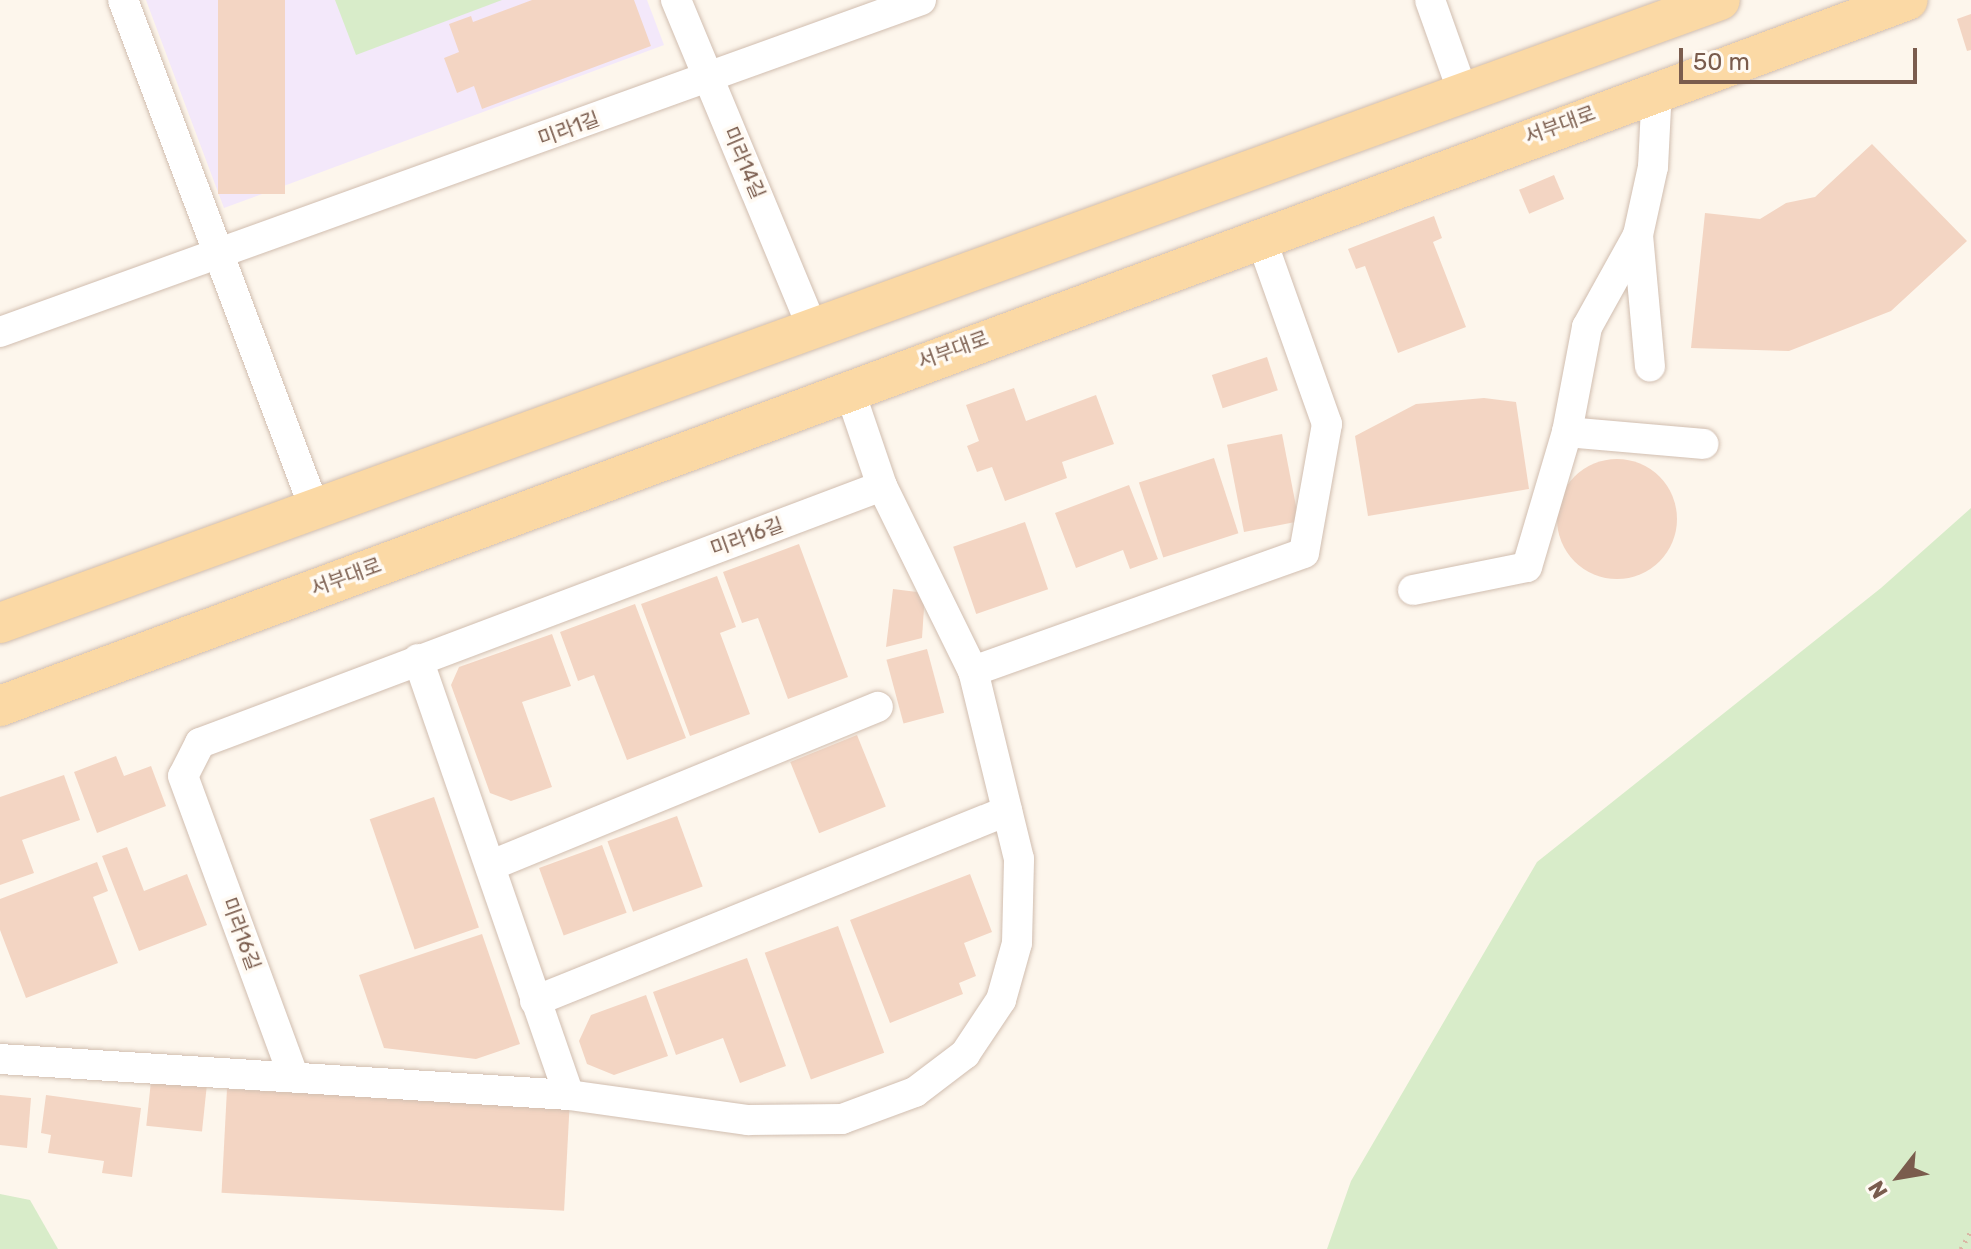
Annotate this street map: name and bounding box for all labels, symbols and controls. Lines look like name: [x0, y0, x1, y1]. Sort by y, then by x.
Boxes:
scale bar: [1683, 32, 1921, 82]
text: 50 m: [1693, 48, 1750, 76]
street label: 서부대로: [1521, 101, 1599, 149]
street label: 미라1길: [535, 107, 603, 151]
street label: 미라14길: [718, 123, 770, 203]
street label: 서부대로: [914, 326, 992, 374]
street label: 미라16길: [707, 513, 787, 561]
street label: 서부대로: [307, 553, 385, 601]
street label: 미라16길: [217, 894, 265, 974]
north arrow: [1859, 1137, 1939, 1217]
text: N: [1862, 1176, 1894, 1203]

